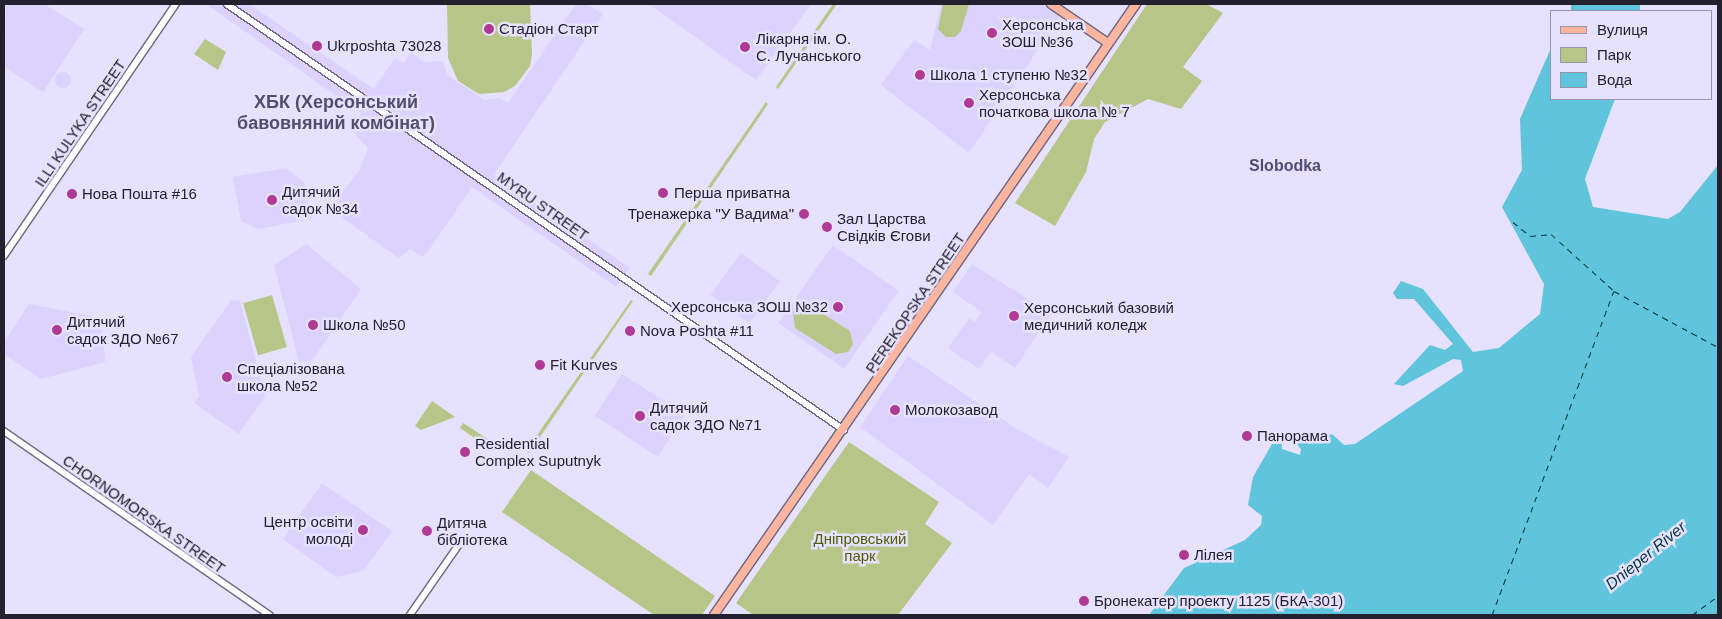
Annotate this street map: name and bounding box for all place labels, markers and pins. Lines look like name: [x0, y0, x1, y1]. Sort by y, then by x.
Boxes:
place label: Херсонська ЗОШ №36: [1002, 15, 1084, 50]
place label: Стадіон Старт: [499, 20, 599, 38]
marker: Стадіон Старт: [483, 23, 495, 35]
marker: Херсонська ЗОШ №36: [986, 27, 998, 39]
place label: Лікарня ім. О. С. Лучанського: [756, 29, 861, 64]
place label: Ukrposhta 73028: [327, 37, 441, 55]
marker: Ukrposhta 73028: [311, 40, 323, 52]
marker: Лікарня ім. О. С. Лучанського: [738, 40, 752, 54]
place label: Школа 1 ступеню №32: [930, 66, 1087, 84]
marker: Школа 1 ступеню №32: [914, 69, 926, 81]
place label: Херсонська початкова школа № 7: [979, 85, 1130, 120]
marker: Херсонська початкова школа № 7: [963, 97, 975, 109]
place label: Дитячий садок №34: [282, 182, 358, 217]
place label: Перша приватна: [674, 184, 790, 202]
place label: Нова Пошта #16: [82, 185, 197, 203]
marker: Перша приватна: [656, 186, 670, 200]
marker: Нова Пошта #16: [66, 188, 78, 200]
marker: Дитячий садок №34: [266, 194, 278, 206]
place label: Тренажерка "У Вадима": [628, 205, 794, 223]
marker: Тренажерка "У Вадима": [798, 208, 810, 220]
place label: Зал Царства Свідків Єгови: [837, 209, 931, 244]
marker: Зал Царства Свідків Єгови: [821, 221, 833, 233]
place label: Херсонська ЗОШ №32: [671, 298, 828, 316]
place label: Херсонський базовий медичний коледж: [1024, 298, 1174, 333]
marker: Херсонська ЗОШ №32: [832, 301, 844, 313]
marker: Херсонський базовий медичний коледж: [1008, 310, 1020, 322]
place label: Дитячий садок ЗДО №67: [67, 312, 178, 347]
place label: Школа №50: [323, 316, 406, 334]
marker: Школа №50: [307, 319, 319, 331]
place label: Nova Poshta #11: [640, 322, 754, 340]
marker: Дитячий садок ЗДО №67: [51, 324, 63, 336]
marker: Nova Poshta #11: [624, 325, 636, 337]
place label: Fit Kurves: [550, 356, 618, 374]
place label: Спеціалізована школа №52: [237, 359, 344, 394]
marker: Fit Kurves: [534, 359, 546, 371]
marker: Спеціалізована школа №52: [221, 371, 233, 383]
place label: Дитячий садок ЗДО №71: [650, 398, 761, 433]
place label: Молокозавод: [905, 401, 998, 419]
marker: Молокозавод: [889, 404, 901, 416]
marker: Дитячий садок ЗДО №71: [634, 410, 646, 422]
place label: Панорама: [1257, 427, 1328, 445]
marker: Панорама: [1241, 430, 1253, 442]
place label: Residential Complex Suputnyk: [475, 434, 601, 469]
marker: Residential Complex Suputnyk: [459, 446, 471, 458]
place label: Центр освіти молоді: [264, 512, 353, 547]
place label: Дитяча бібліотека: [437, 513, 507, 548]
marker: Центр освіти молоді: [357, 524, 369, 536]
marker: Дитяча бібліотека: [421, 525, 433, 537]
place label: Лілея: [1194, 546, 1232, 564]
marker: Лілея: [1178, 549, 1190, 561]
place label: Бронекатер проекту 1125 (БКА-301): [1094, 592, 1343, 610]
marker: Бронекатер проекту 1125 (БКА-301): [1078, 595, 1090, 607]

